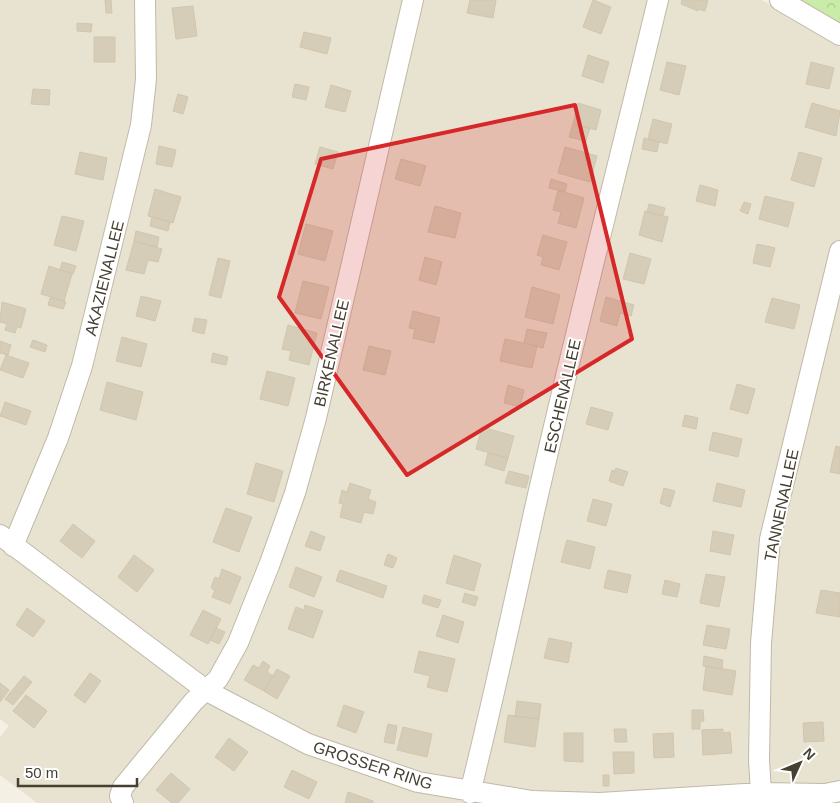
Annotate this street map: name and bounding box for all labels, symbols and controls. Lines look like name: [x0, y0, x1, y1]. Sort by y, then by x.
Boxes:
street label: AKAZIENALLEE: [82, 219, 127, 338]
street label: BIRKENALLEE: [311, 298, 352, 408]
street label: ESCHENALLEE: [541, 337, 584, 455]
street label: TANNENALLEE: [761, 447, 802, 563]
street label: GROSSER RING: [311, 738, 435, 793]
north arrow: [775, 738, 825, 788]
text: N: [800, 745, 819, 763]
scale bar: [18, 756, 136, 788]
text: 50 m: [25, 764, 58, 781]

